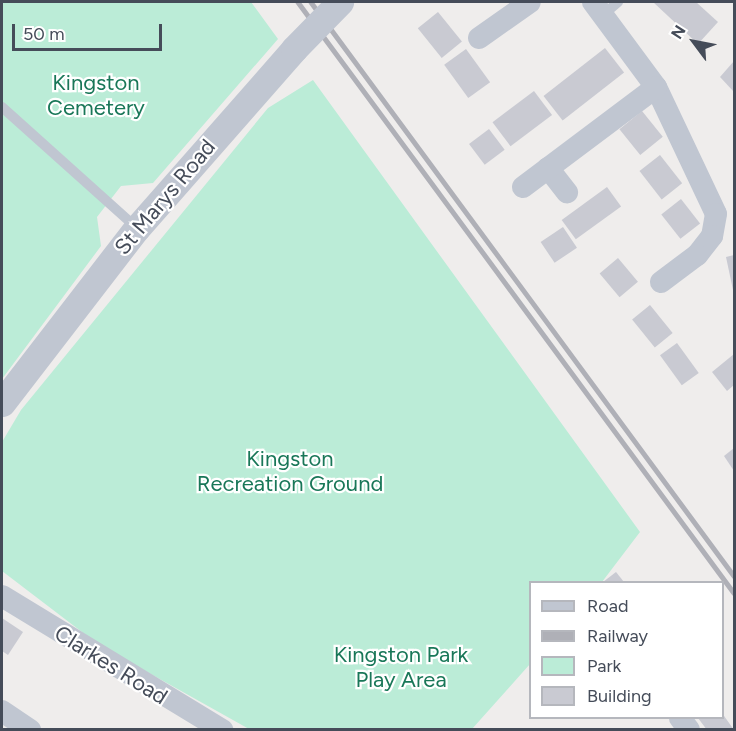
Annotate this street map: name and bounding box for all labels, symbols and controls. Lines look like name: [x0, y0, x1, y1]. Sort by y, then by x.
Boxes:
scale bar: [15, 12, 165, 50]
north arrow: [664, 12, 724, 72]
text: N: [667, 22, 690, 42]
text: 50 m: [23, 23, 65, 45]
park label: Kingston Cemetery: [47, 69, 145, 120]
street label: St Marys Road: [109, 134, 221, 260]
park label: Kingston Recreation Ground: [197, 445, 383, 496]
legend: [529, 581, 724, 719]
text: Road: [587, 595, 628, 617]
street label: Clarkes Road: [50, 620, 172, 710]
text: Railway: [587, 625, 648, 647]
park label: Kingston Park Play Area: [334, 641, 468, 692]
text: Park: [587, 655, 621, 677]
text: Building: [587, 685, 652, 707]

